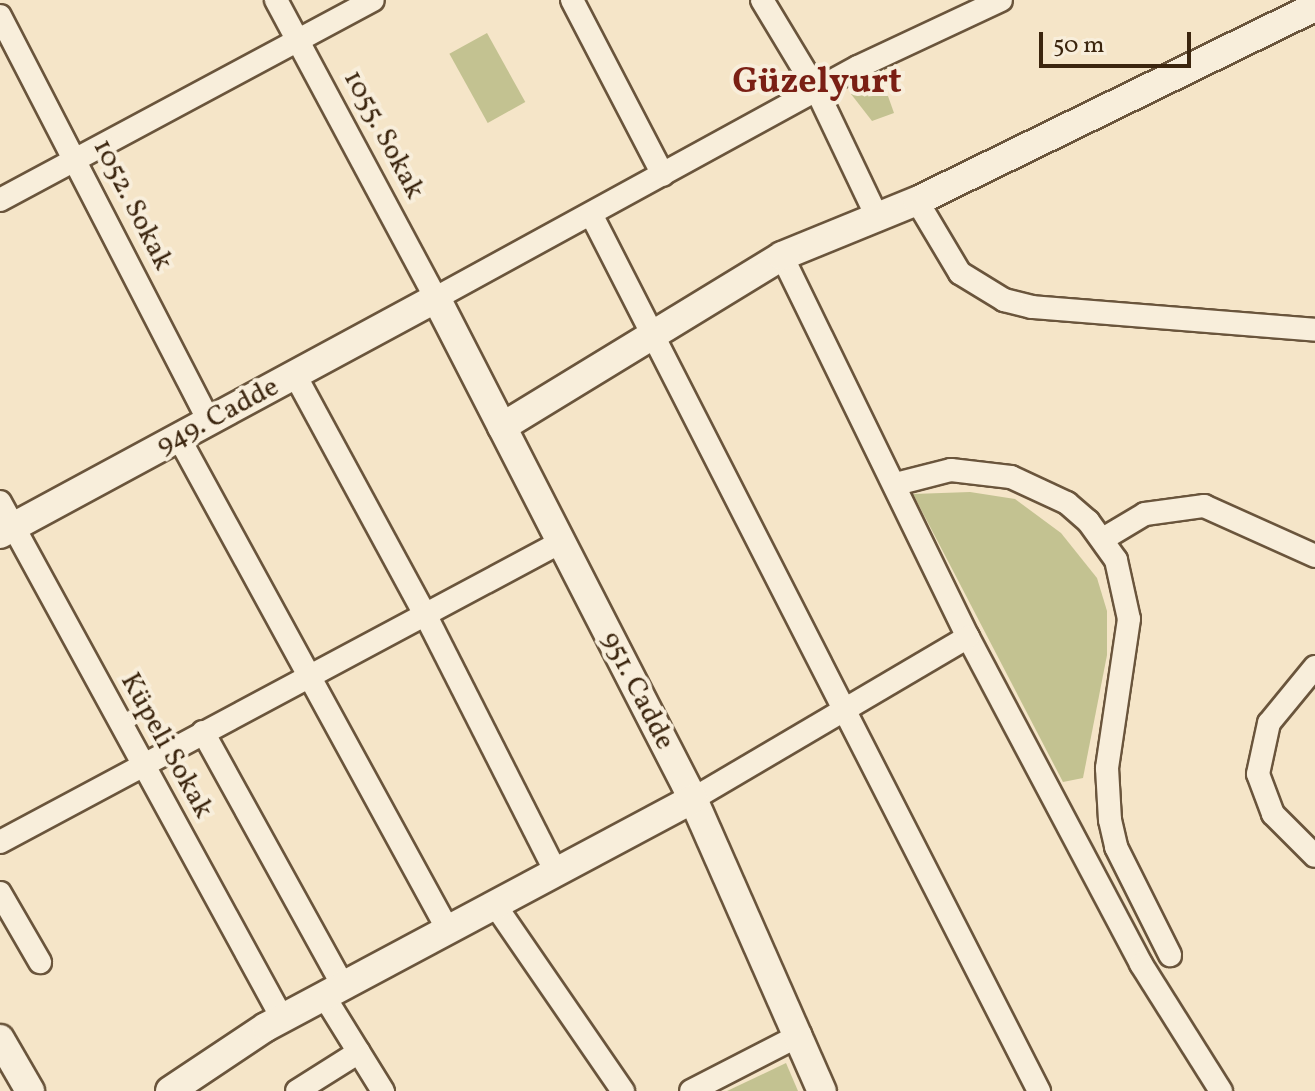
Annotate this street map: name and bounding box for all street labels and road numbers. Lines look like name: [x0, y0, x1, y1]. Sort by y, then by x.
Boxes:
street label: 1055. Sokak: [335, 65, 431, 205]
street label: 1052. Sokak: [85, 134, 179, 276]
street label: 949. Cadde: [151, 371, 285, 463]
street label: 951. Cadde: [593, 626, 681, 756]
street label: Küpeli Sokak: [112, 667, 220, 825]

